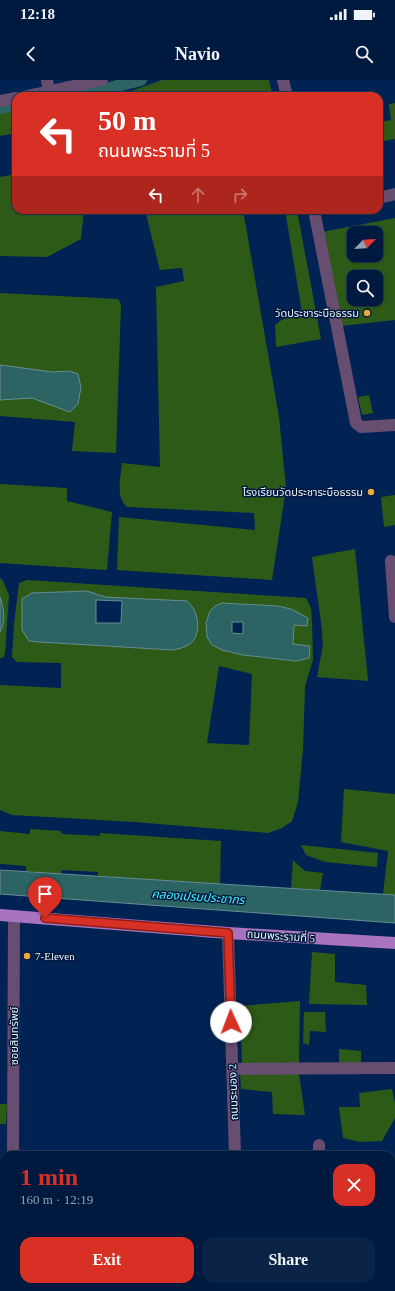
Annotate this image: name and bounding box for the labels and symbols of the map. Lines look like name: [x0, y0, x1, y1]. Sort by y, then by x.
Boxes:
north arrow: [347, 226, 383, 262]
place label: วัดประชาระบือธรรม: [275, 307, 359, 319]
marker: วัดประชาระบือธรรม: [362, 308, 372, 318]
place label: โรงเรียนวัดประชาระบือธรรม: [243, 486, 363, 498]
marker: โรงเรียนวัดประชาระบือธรรม: [366, 487, 376, 497]
pin: [28, 877, 62, 918]
water label: คลองเปรมประชากร: [151, 887, 246, 907]
street label: ถนนพระรามที่ 5: [246, 926, 316, 944]
place label: 7-Eleven: [35, 950, 75, 962]
marker: 7-Eleven: [22, 951, 32, 961]
position arrow: [210, 1001, 252, 1043]
street label: ซอยสินทรัพย์: [8, 1007, 20, 1065]
street label: ถนนระนอง 2: [226, 1064, 240, 1120]

